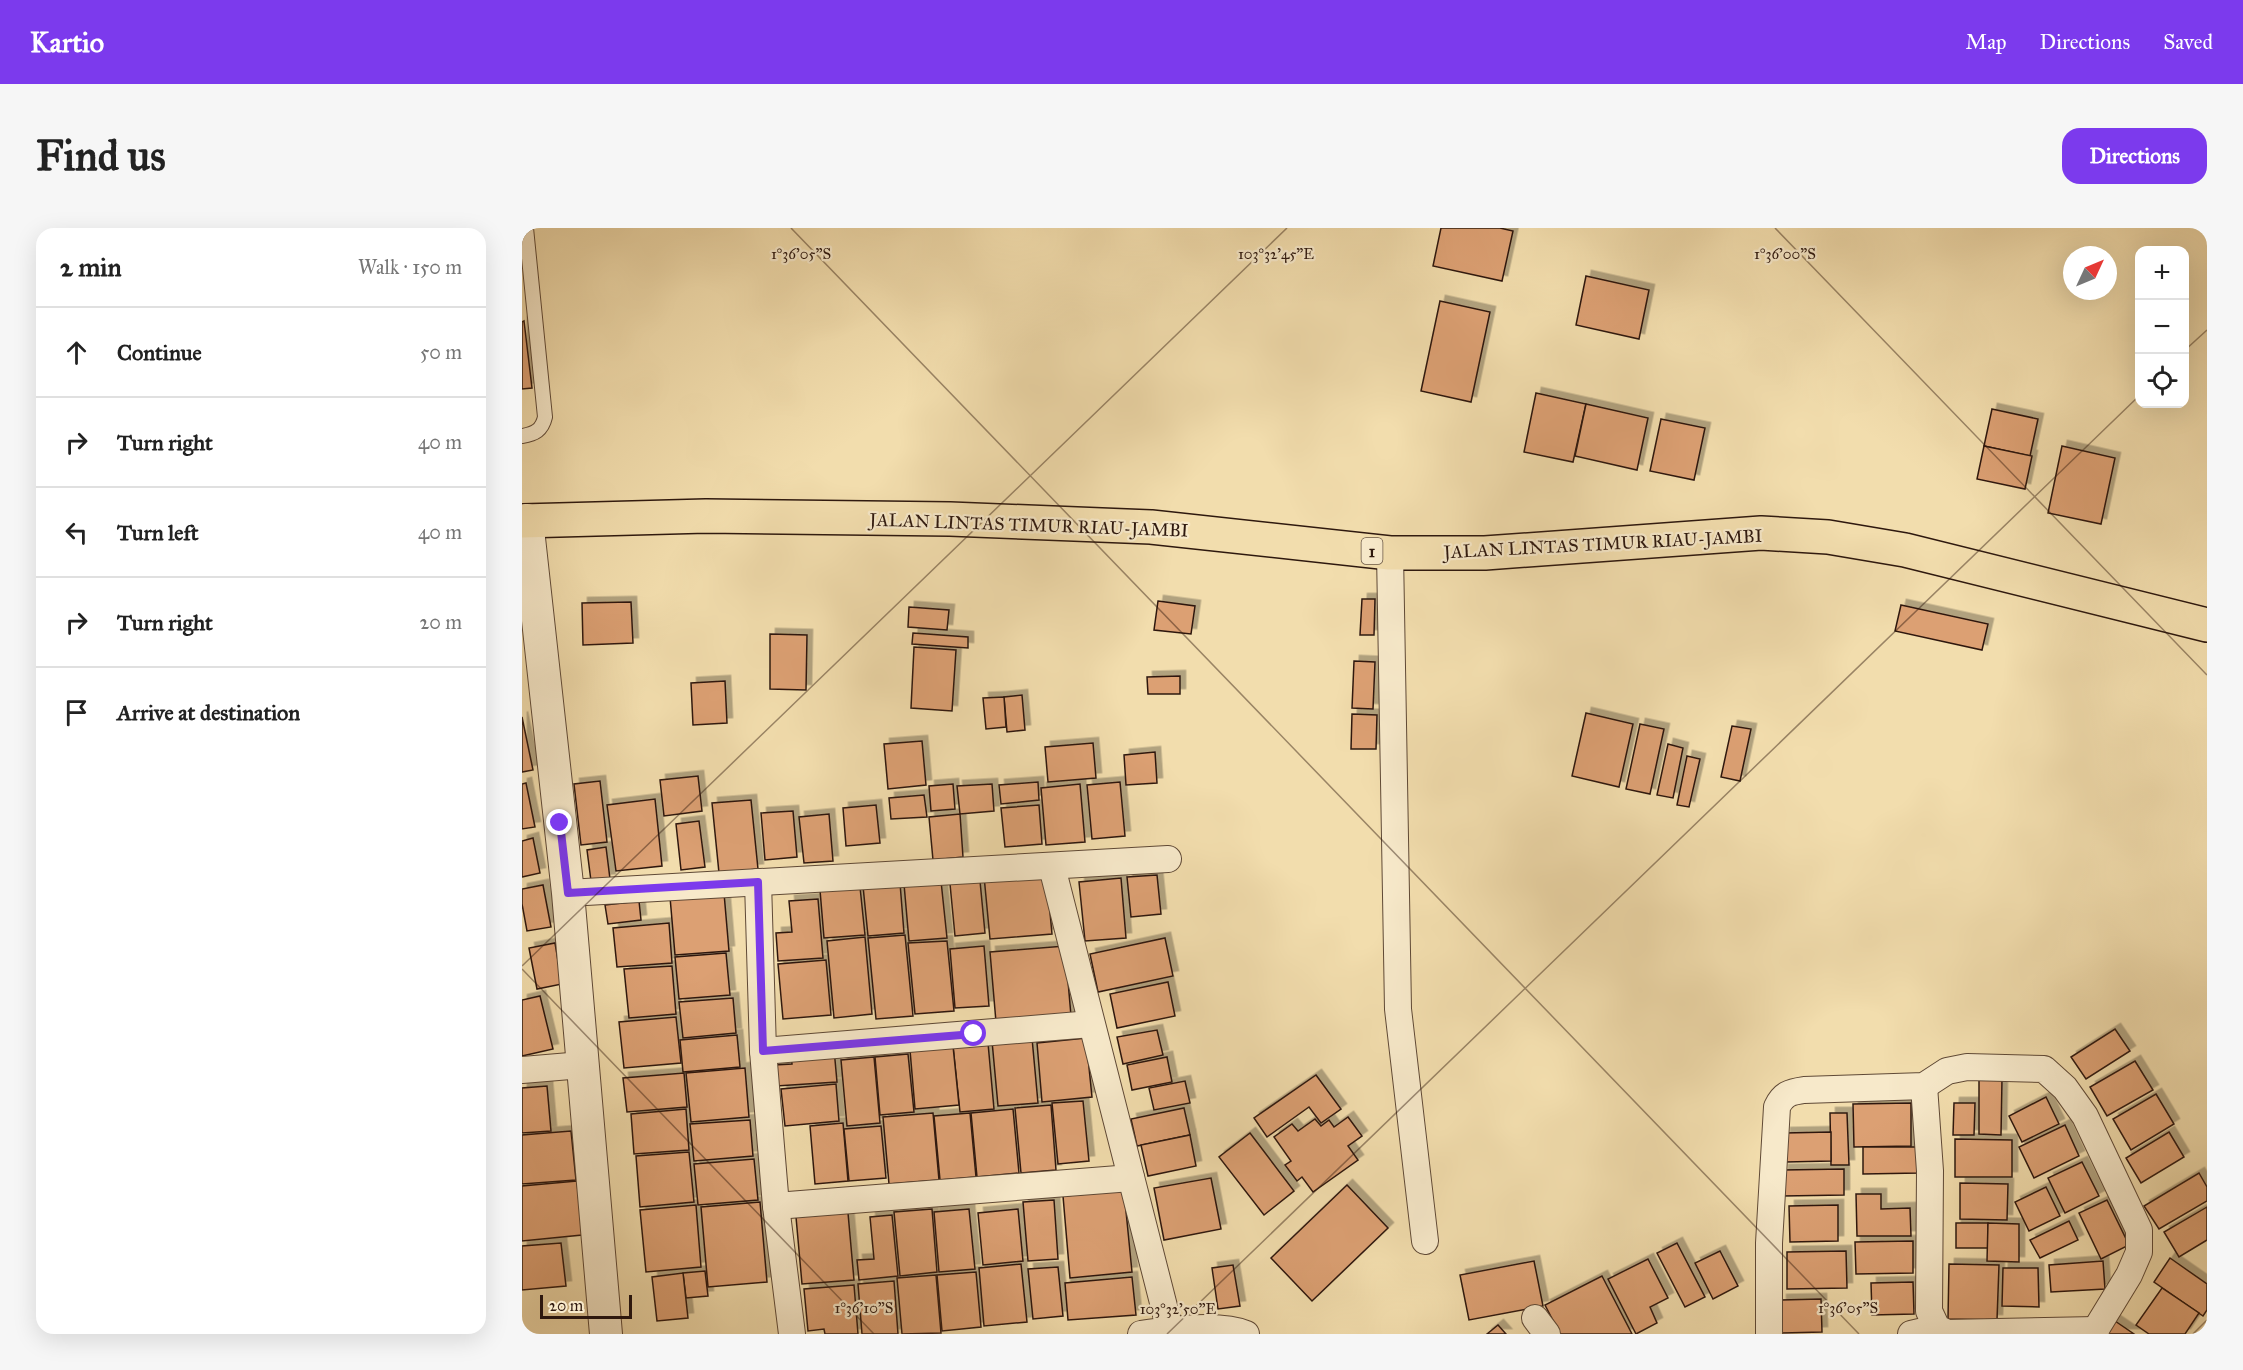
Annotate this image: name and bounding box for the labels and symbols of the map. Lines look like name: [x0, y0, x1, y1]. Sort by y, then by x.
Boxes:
text: 1°36'05"S: [771, 245, 831, 263]
text: 103°32'45"E: [1238, 245, 1314, 263]
text: 1°36'00"S: [1754, 245, 1816, 263]
north arrow: [2063, 246, 2117, 300]
street label: JALAN LINTAS TIMUR RIAU-JAMBI: [867, 508, 1189, 543]
street label: JALAN LINTAS TIMUR RIAU-JAMBI: [1441, 525, 1763, 564]
road number: 1: [1362, 538, 1382, 564]
route end: [546, 809, 572, 835]
route start: [960, 1020, 986, 1046]
scale bar: [540, 1292, 632, 1320]
text: 1°36'10"S: [835, 1299, 893, 1317]
text: 1°36'05"S: [1818, 1299, 1878, 1317]
text: 103°32'50"E: [1140, 1300, 1217, 1318]

